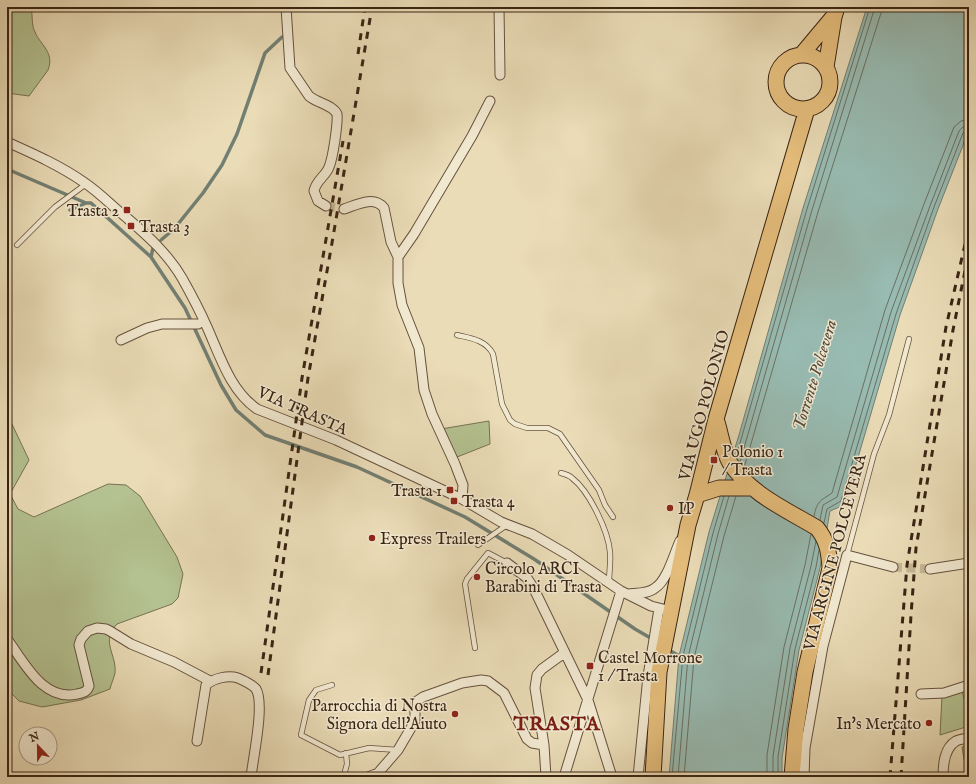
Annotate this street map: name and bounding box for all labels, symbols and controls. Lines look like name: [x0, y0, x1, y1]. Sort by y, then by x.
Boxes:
place label: Trasta 2: [67, 202, 119, 222]
marker: Trasta 2: [122, 205, 132, 215]
place label: Trasta 3: [139, 218, 190, 238]
marker: Trasta 3: [126, 221, 136, 231]
water label: Torrente Polcevera: [789, 317, 842, 433]
street label: VIA UGO POLONIO: [675, 328, 735, 484]
street label: VIA TRASTA: [253, 383, 351, 441]
place label: Polonio 1 / Trasta: [722, 443, 783, 481]
street label: VIA ARGINE POLCEVERA: [800, 451, 872, 654]
marker: Polonio 1 / Trasta: [709, 455, 719, 465]
place label: Trasta 1: [391, 482, 442, 502]
marker: Trasta 1: [445, 485, 455, 495]
place label: Trasta 4: [462, 493, 515, 513]
marker: Trasta 4: [449, 496, 459, 506]
place label: IP: [678, 500, 694, 520]
marker: IP: [665, 503, 675, 513]
place label: Express Trailers: [380, 530, 486, 550]
marker: Express Trailers: [367, 533, 377, 543]
place label: Circolo ARCI Barabini di Trasta: [485, 560, 602, 598]
marker: Circolo ARCI Barabini di Trasta: [472, 572, 482, 582]
place label: Castel Morrone 1 / Trasta: [598, 649, 702, 687]
marker: Castel Morrone 1 / Trasta: [585, 661, 595, 671]
place label: Parrocchia di Nostra Signora dell'Aiuto: [311, 697, 447, 735]
marker: Parrocchia di Nostra Signora dell'Aiuto: [450, 709, 460, 719]
district label: TRASTA: [513, 712, 601, 737]
place label: In's Mercato: [836, 715, 921, 735]
marker: In's Mercato: [924, 718, 934, 728]
north arrow: [18, 726, 58, 766]
text: N: [27, 729, 42, 746]

